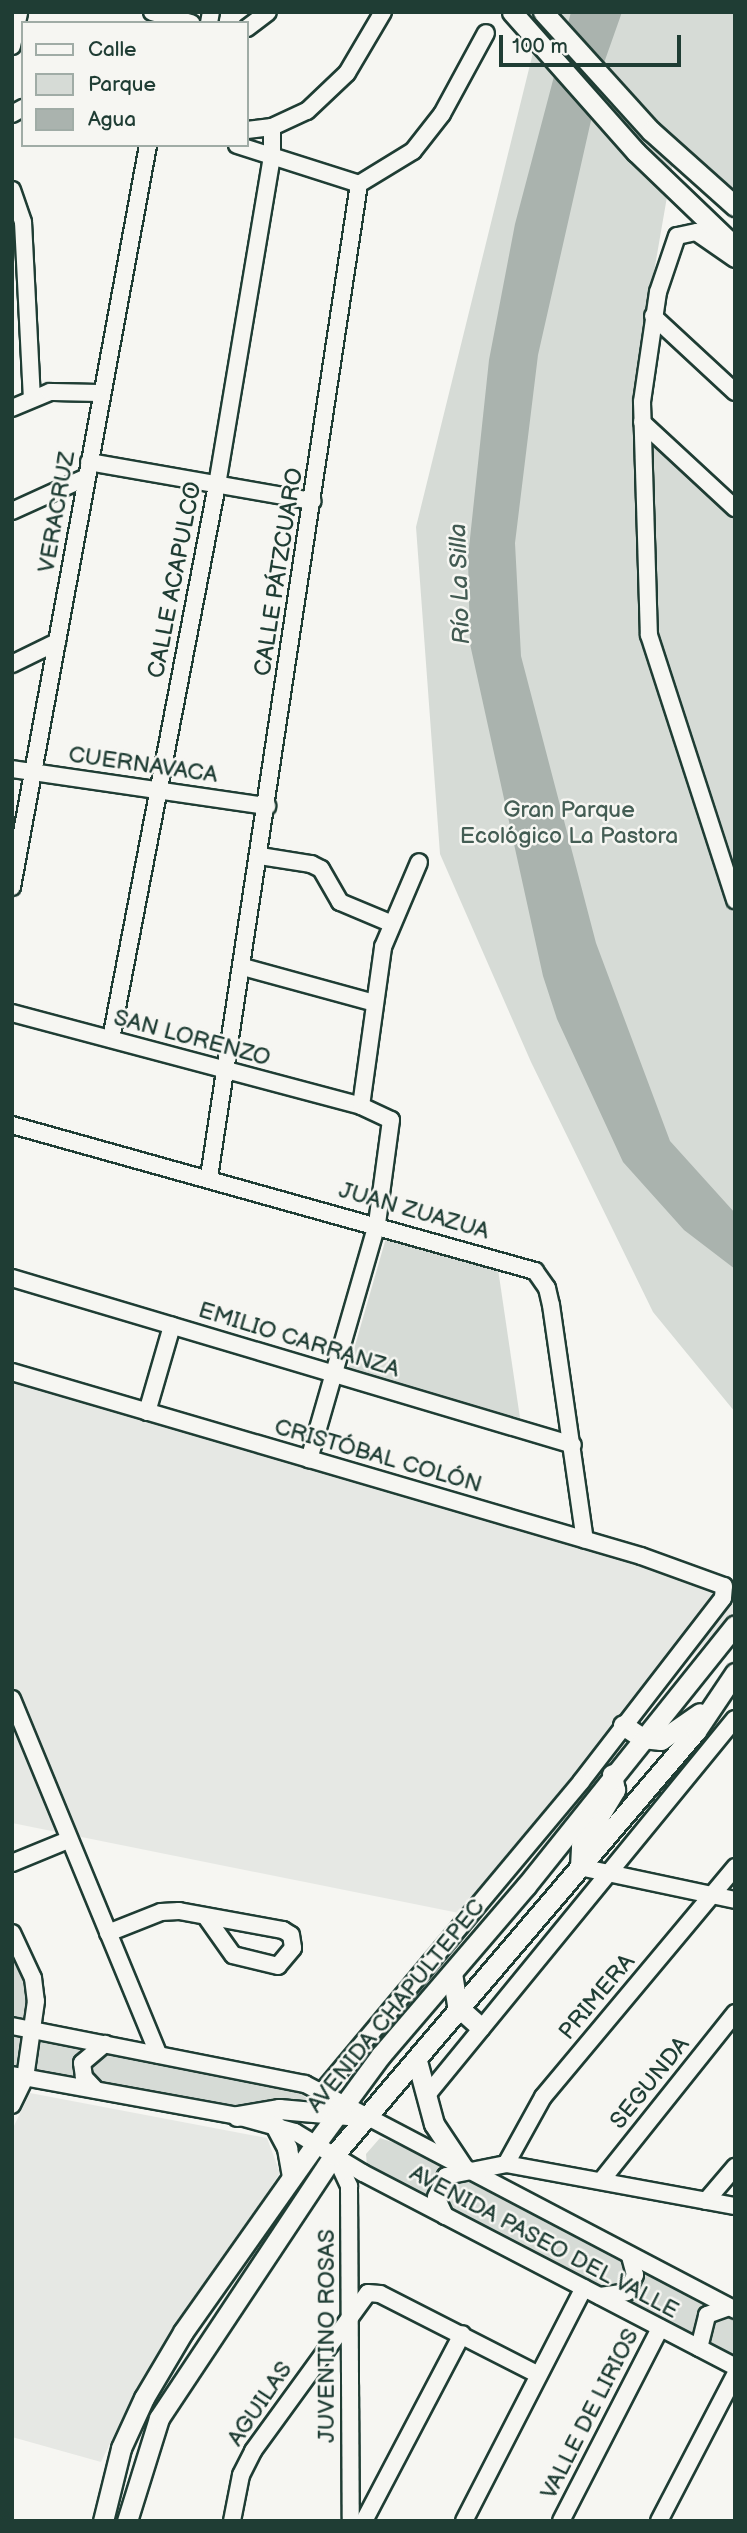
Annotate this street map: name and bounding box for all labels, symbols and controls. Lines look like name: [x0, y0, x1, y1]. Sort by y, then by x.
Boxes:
legend: [21, 21, 248, 147]
scale bar: [502, 21, 684, 65]
text: 100 m: [512, 34, 568, 59]
text: Calle: [88, 37, 137, 62]
text: Parque: [88, 72, 156, 97]
text: Agua: [88, 107, 136, 132]
street label: VERACRUZ: [33, 449, 81, 575]
street label: CALLE PÁTZCUARO: [249, 466, 309, 678]
street label: CALLE ACAPULCO: [142, 479, 208, 681]
water label: Río La Silla: [443, 523, 477, 645]
street label: CUERNAVACA: [67, 741, 219, 789]
park label: Gran Parque Ecológico La Pastora: [460, 796, 678, 850]
street label: SAN LORENZO: [111, 1004, 273, 1072]
street label: JUAN ZUAZUA: [336, 1176, 492, 1246]
street label: EMILIO CARRANZA: [195, 1296, 403, 1384]
street label: CRISTÓBAL COLÓN: [271, 1413, 485, 1499]
street label: AVENIDA CHAPULTEPEC: [301, 1894, 491, 2118]
street label: PRIMERA: [553, 1949, 641, 2045]
street label: SEGUNDA: [605, 2031, 695, 2135]
street label: AVENIDA PASEO DEL VALLE: [405, 2159, 683, 2325]
street label: JUVENTINO ROSAS: [313, 2229, 341, 2443]
street label: VALLE DE LIRIOS: [535, 2324, 645, 2504]
street label: AGUILAS: [222, 2357, 298, 2451]

